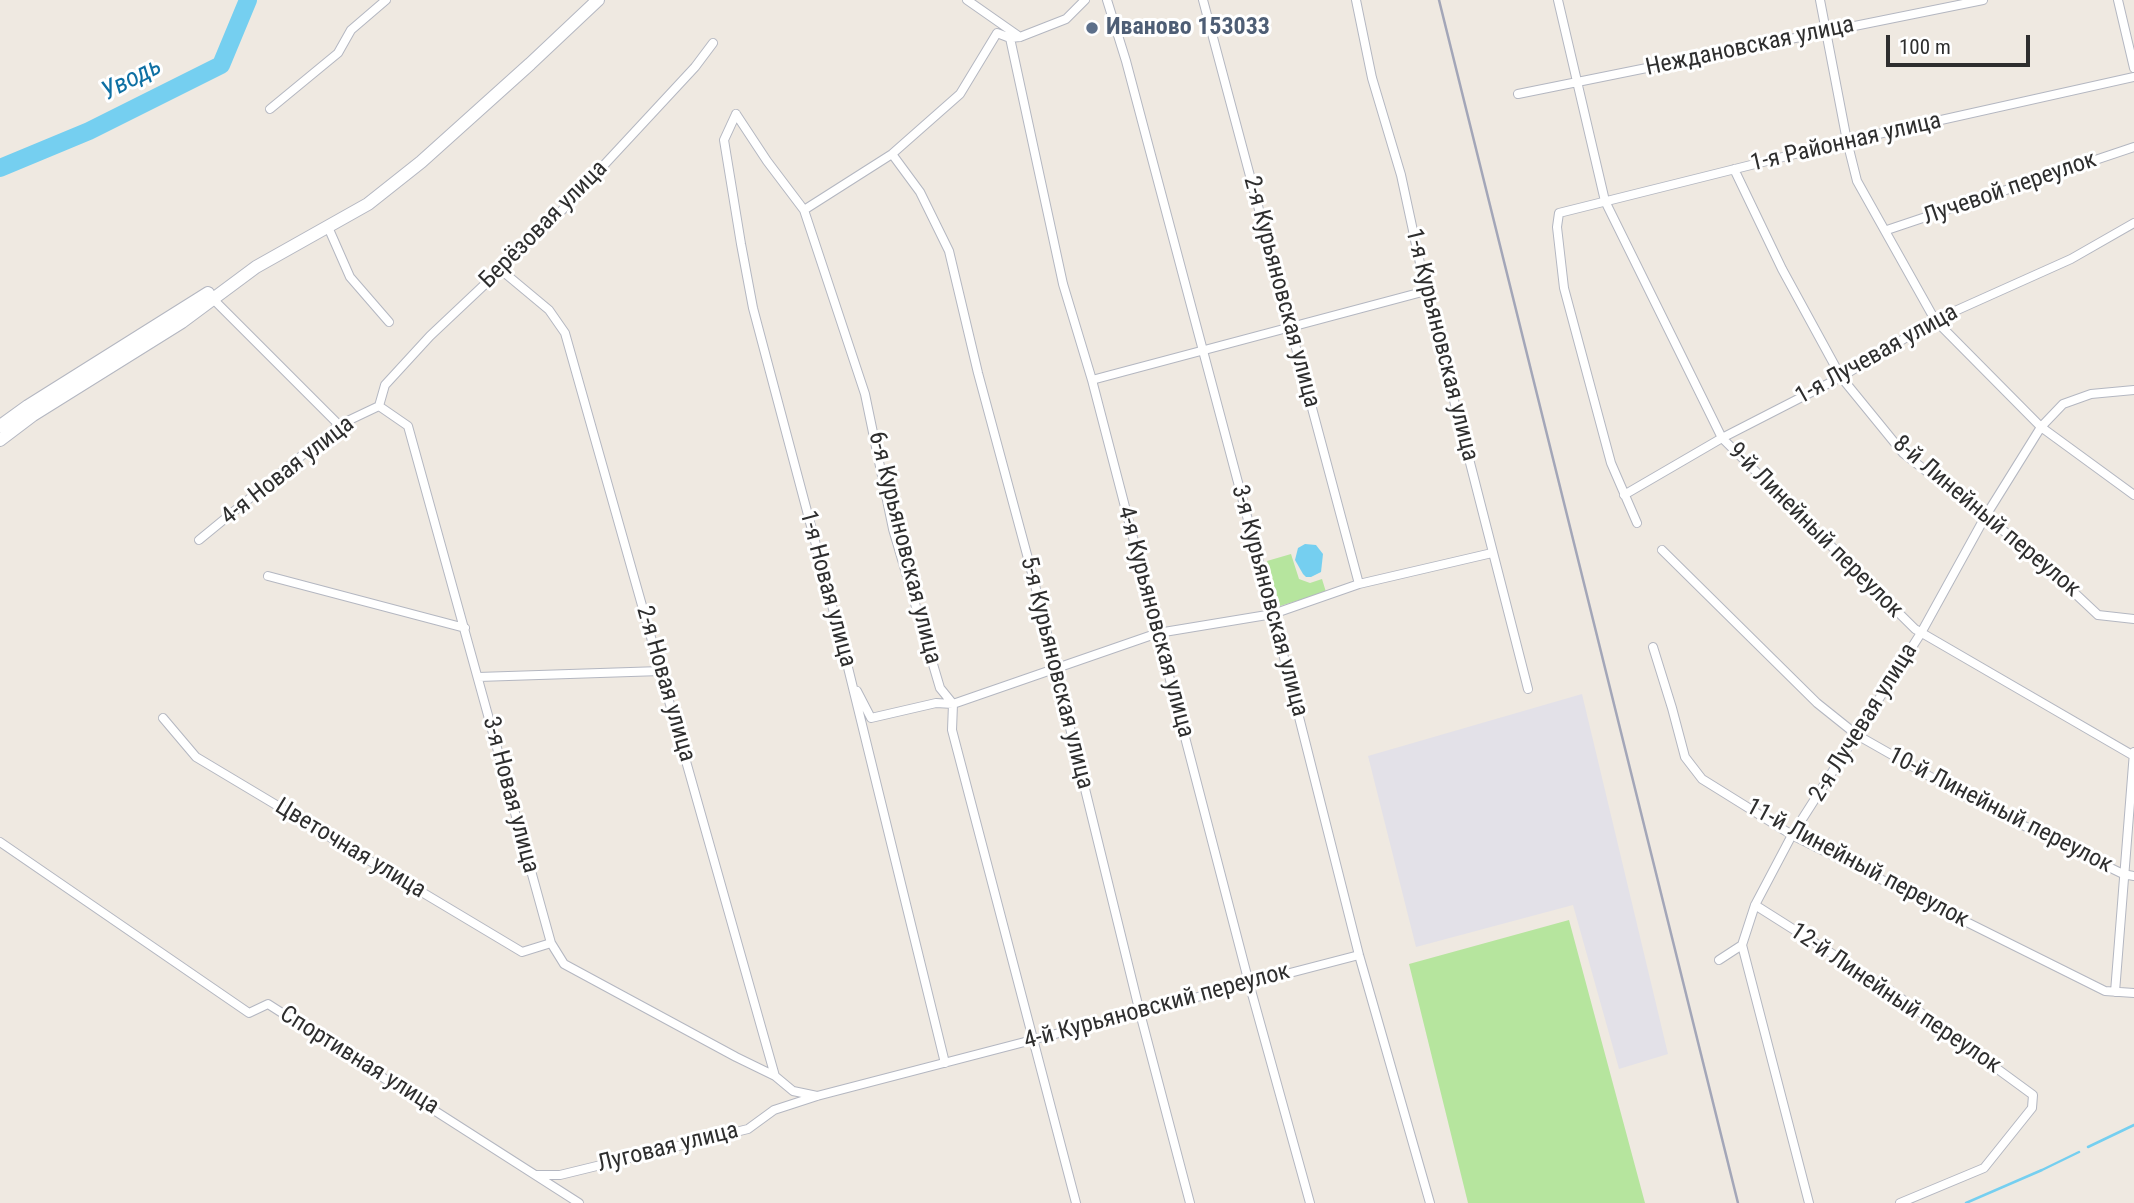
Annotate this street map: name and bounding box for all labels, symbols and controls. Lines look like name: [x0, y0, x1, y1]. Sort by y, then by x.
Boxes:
street label: Неждановская улица: [1643, 11, 1857, 83]
place label: Иваново 153033: [1106, 14, 1270, 42]
marker: Иваново 153033: [1084, 20, 1100, 36]
scale bar: [1889, 21, 2032, 65]
text: 100 m: [1899, 35, 1951, 59]
water label: Уводь: [97, 52, 167, 108]
street label: 1-я Районная улица: [1748, 107, 1944, 179]
street label: Лучевой переулок: [1920, 146, 2100, 232]
street label: Берёзовая улица: [474, 155, 614, 295]
street label: 2-я Курьяновская улица: [1236, 173, 1326, 411]
street label: 1-я Курьяновская улица: [1398, 226, 1484, 464]
street label: 1-я Лучевая улица: [1791, 298, 1963, 412]
street label: 4-я Новая улица: [216, 410, 360, 532]
street label: 6-я Курьяновская улица: [861, 429, 947, 667]
street label: 8-й Линейный переулок: [1886, 430, 2086, 604]
street label: 9-й Линейный переулок: [1721, 437, 1909, 625]
street label: 3-я Курьяновская улица: [1224, 482, 1314, 720]
street label: 4-я Курьяновская улица: [1110, 503, 1200, 741]
street label: 1-я Новая улица: [792, 508, 862, 670]
street label: 5-я Курьяновская улица: [1013, 554, 1099, 792]
street label: 2-я Новая улица: [629, 603, 701, 765]
street label: 2-я Лучевая улица: [1804, 639, 1924, 807]
street label: 3-я Новая улица: [475, 714, 545, 876]
street label: 10-й Линейный переулок: [1883, 742, 2117, 880]
street label: Цветочная улица: [269, 793, 431, 905]
street label: 11-й Линейный переулок: [1741, 793, 1973, 935]
street label: 12-й Линейный переулок: [1784, 918, 2006, 1080]
street label: 4-й Курьяновский переулок: [1021, 958, 1293, 1056]
street label: Спортивная улица: [274, 1001, 444, 1121]
street label: Луговая улица: [595, 1117, 741, 1179]

